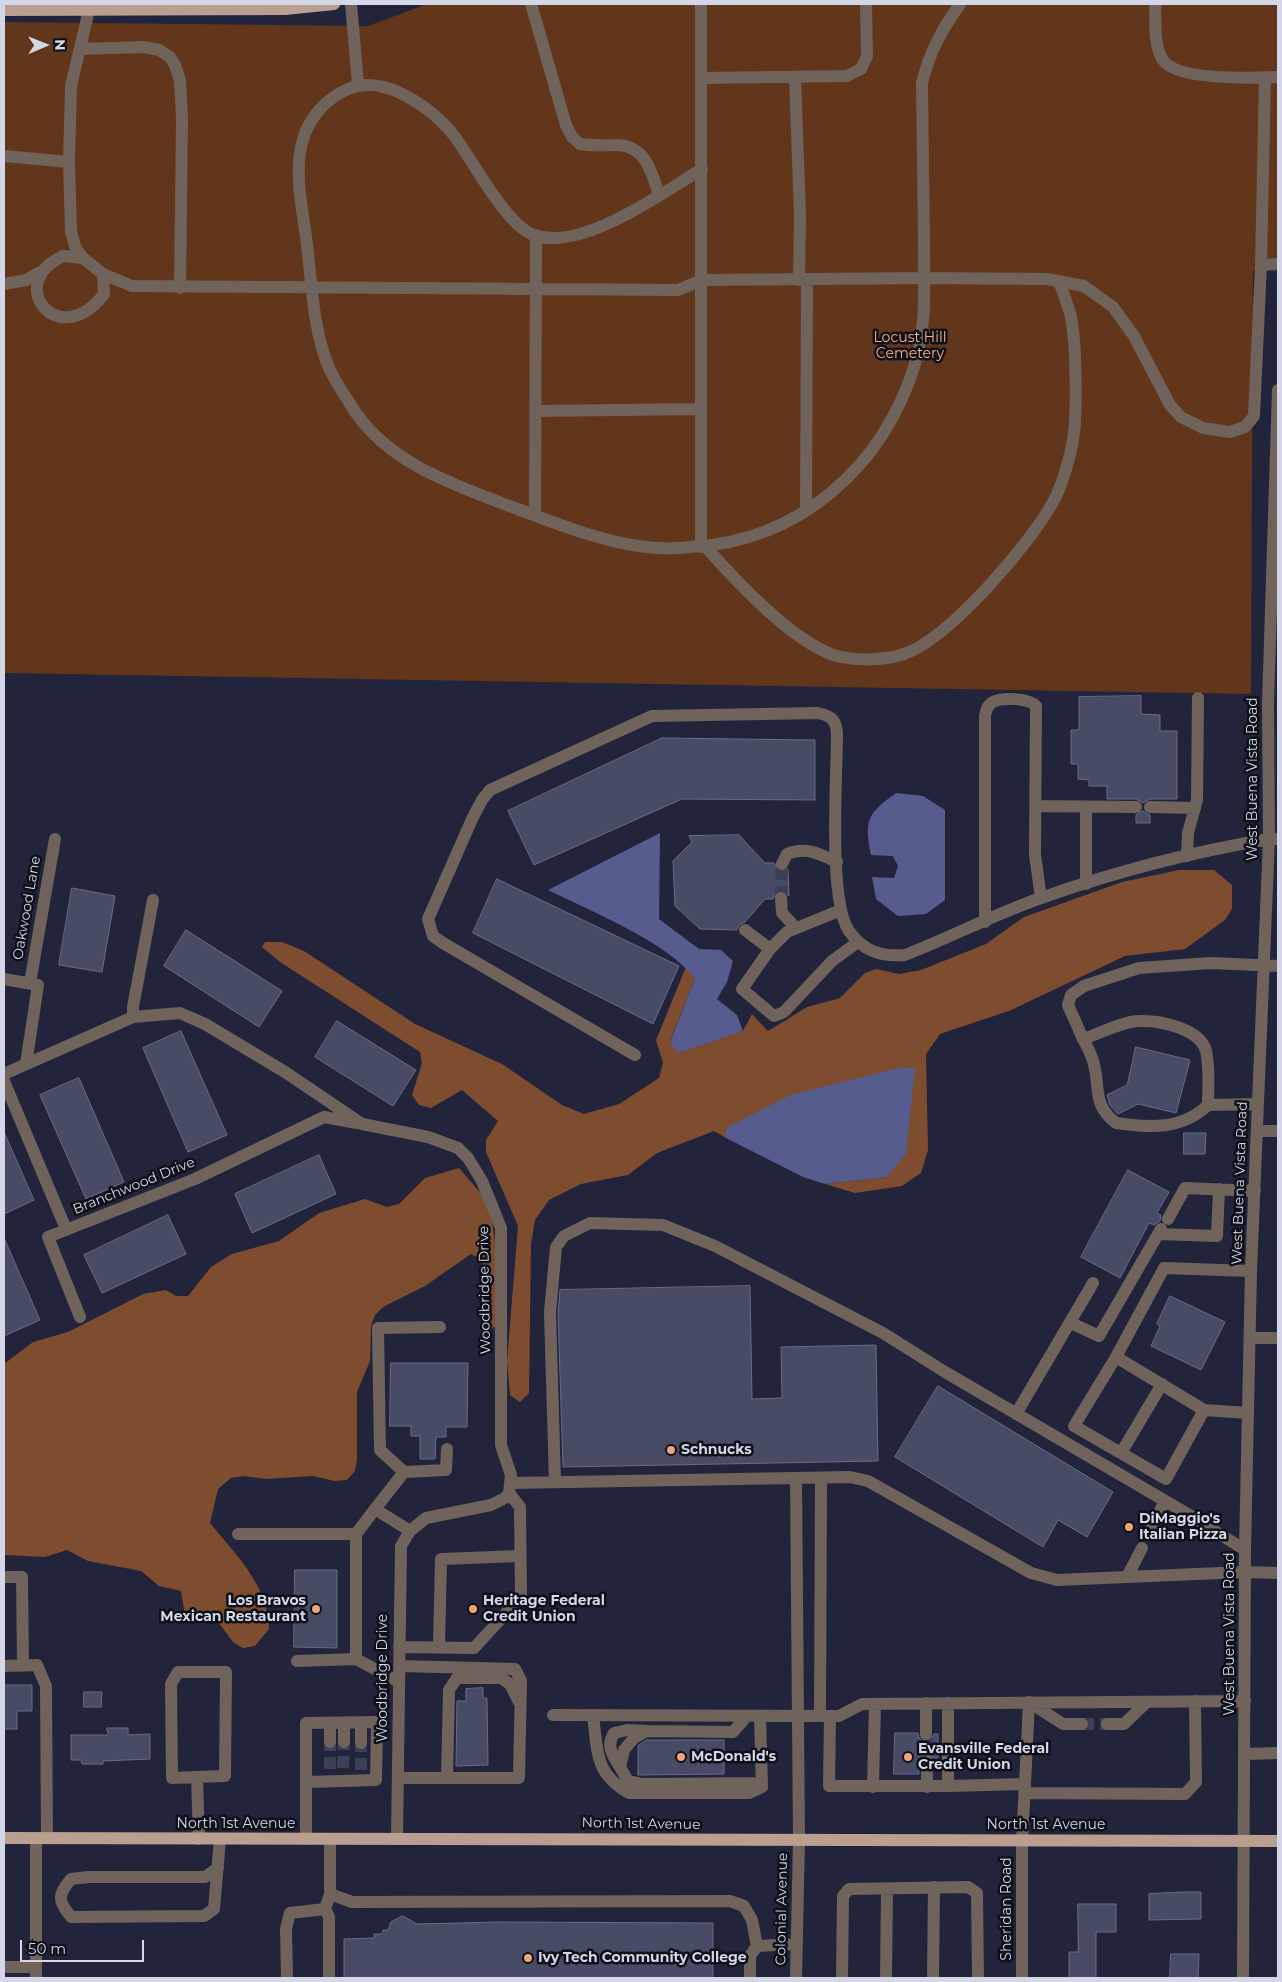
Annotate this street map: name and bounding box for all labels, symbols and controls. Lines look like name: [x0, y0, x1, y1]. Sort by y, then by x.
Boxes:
north arrow: [20, 20, 70, 70]
text: N: [51, 39, 69, 51]
park label: Locust Hill Cemetery: [873, 330, 947, 362]
street label: West Buena Vista Road: [1245, 697, 1261, 861]
street label: Oakwood Lane: [10, 855, 44, 961]
street label: West Buena Vista Road: [1229, 1101, 1251, 1265]
street label: Branchwood Drive: [71, 1154, 197, 1218]
street label: Woodbridge Drive: [475, 1226, 495, 1354]
place label: Schnucks: [681, 1442, 752, 1458]
marker: Schnucks: [665, 1444, 677, 1456]
place label: DiMaggio's Italian Pizza: [1139, 1511, 1227, 1544]
marker: DiMaggio's Italian Pizza: [1123, 1521, 1135, 1533]
street label: West Buena Vista Road: [1222, 1552, 1238, 1716]
place label: Los Bravos Mexican Restaurant: [160, 1593, 306, 1625]
place label: Heritage Federal Credit Union: [483, 1593, 605, 1625]
marker: Los Bravos Mexican Restaurant: [310, 1603, 322, 1615]
marker: Heritage Federal Credit Union: [467, 1603, 479, 1615]
street label: Woodbridge Drive: [375, 1614, 391, 1742]
place label: Evansville Federal Credit Union: [918, 1741, 1049, 1774]
place label: McDonald's: [691, 1749, 776, 1765]
marker: McDonald's: [675, 1751, 687, 1763]
marker: Evansville Federal Credit Union: [902, 1751, 914, 1763]
street label: North 1st Avenue: [581, 1815, 701, 1833]
street label: North 1st Avenue: [177, 1816, 295, 1832]
street label: North 1st Avenue: [987, 1817, 1105, 1833]
street label: Colonial Avenue: [773, 1853, 791, 1965]
street label: Sheridan Road: [999, 1857, 1015, 1961]
scale bar: [22, 1930, 146, 1962]
text: 50 m: [28, 1939, 66, 1958]
place label: Ivy Tech Community College: [538, 1950, 747, 1966]
marker: Ivy Tech Community College: [522, 1952, 534, 1964]

